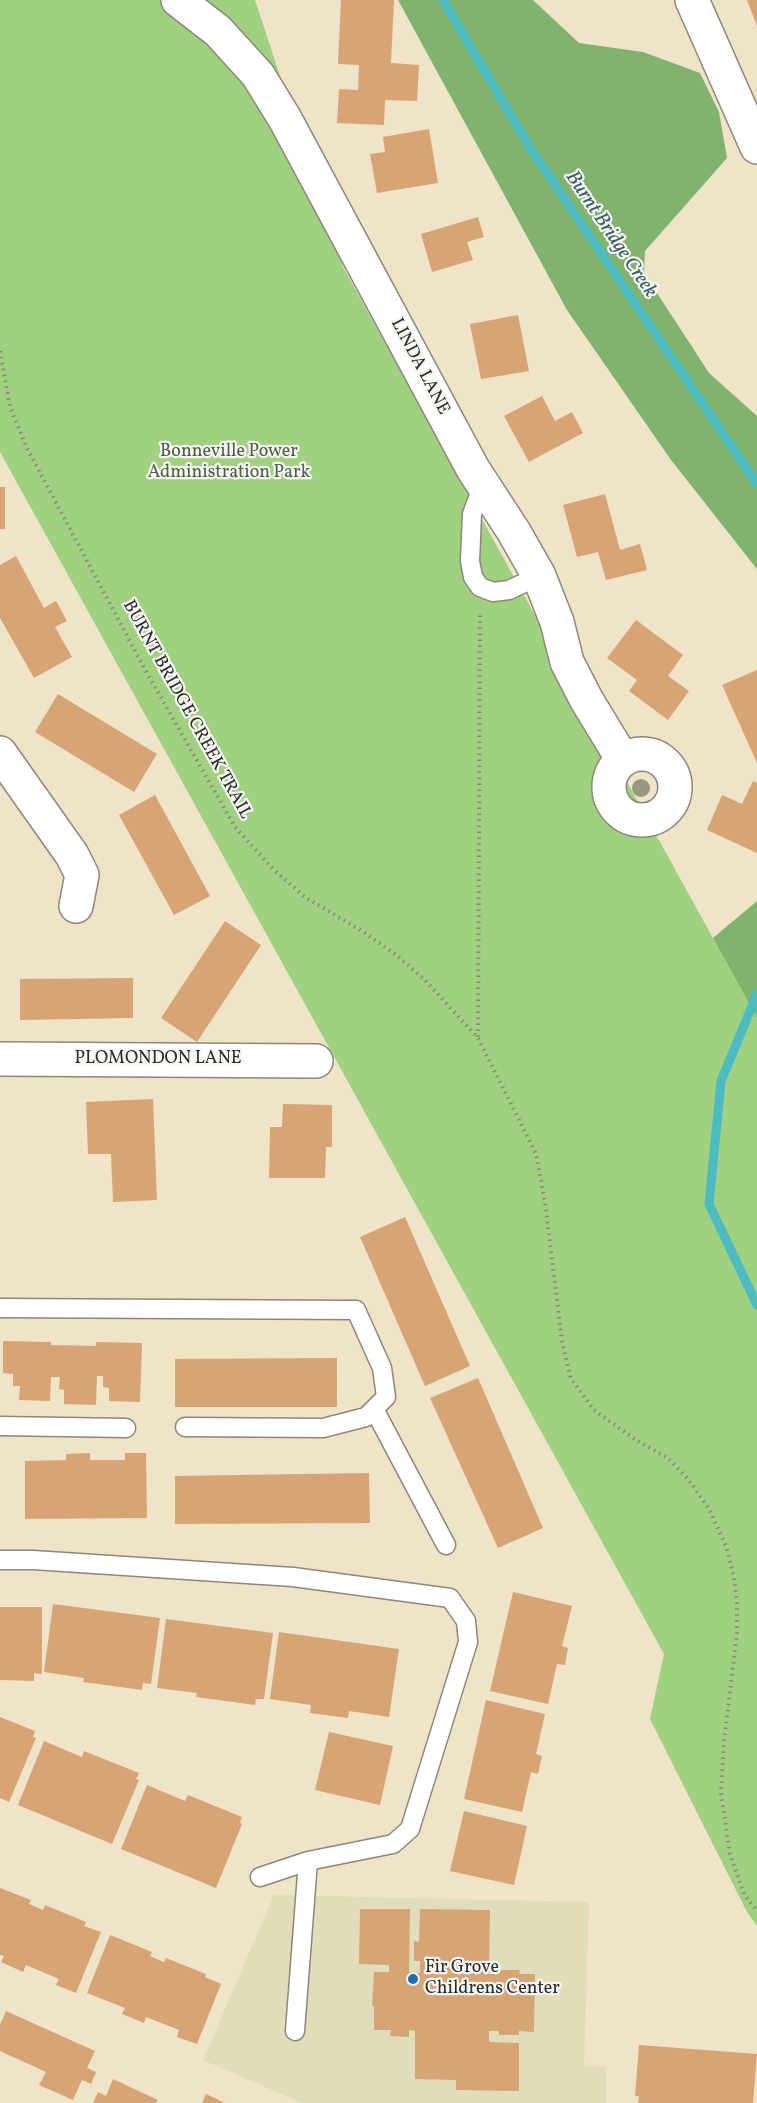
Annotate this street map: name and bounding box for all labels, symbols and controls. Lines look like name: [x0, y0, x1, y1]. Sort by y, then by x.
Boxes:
water label: Burnt Bridge Creek: [559, 167, 661, 303]
street label: LINDA LANE: [385, 315, 453, 419]
park label: Bonneville Power Administration Park: [148, 442, 310, 484]
street label: BURNT BRIDGE CREEK TRAIL: [117, 597, 255, 823]
street label: PLOMONDON LANE: [74, 1049, 242, 1071]
place label: Fir Grove Childrens Center: [425, 1958, 560, 2000]
marker: Fir Grove Childrens Center: [406, 1972, 420, 1986]

